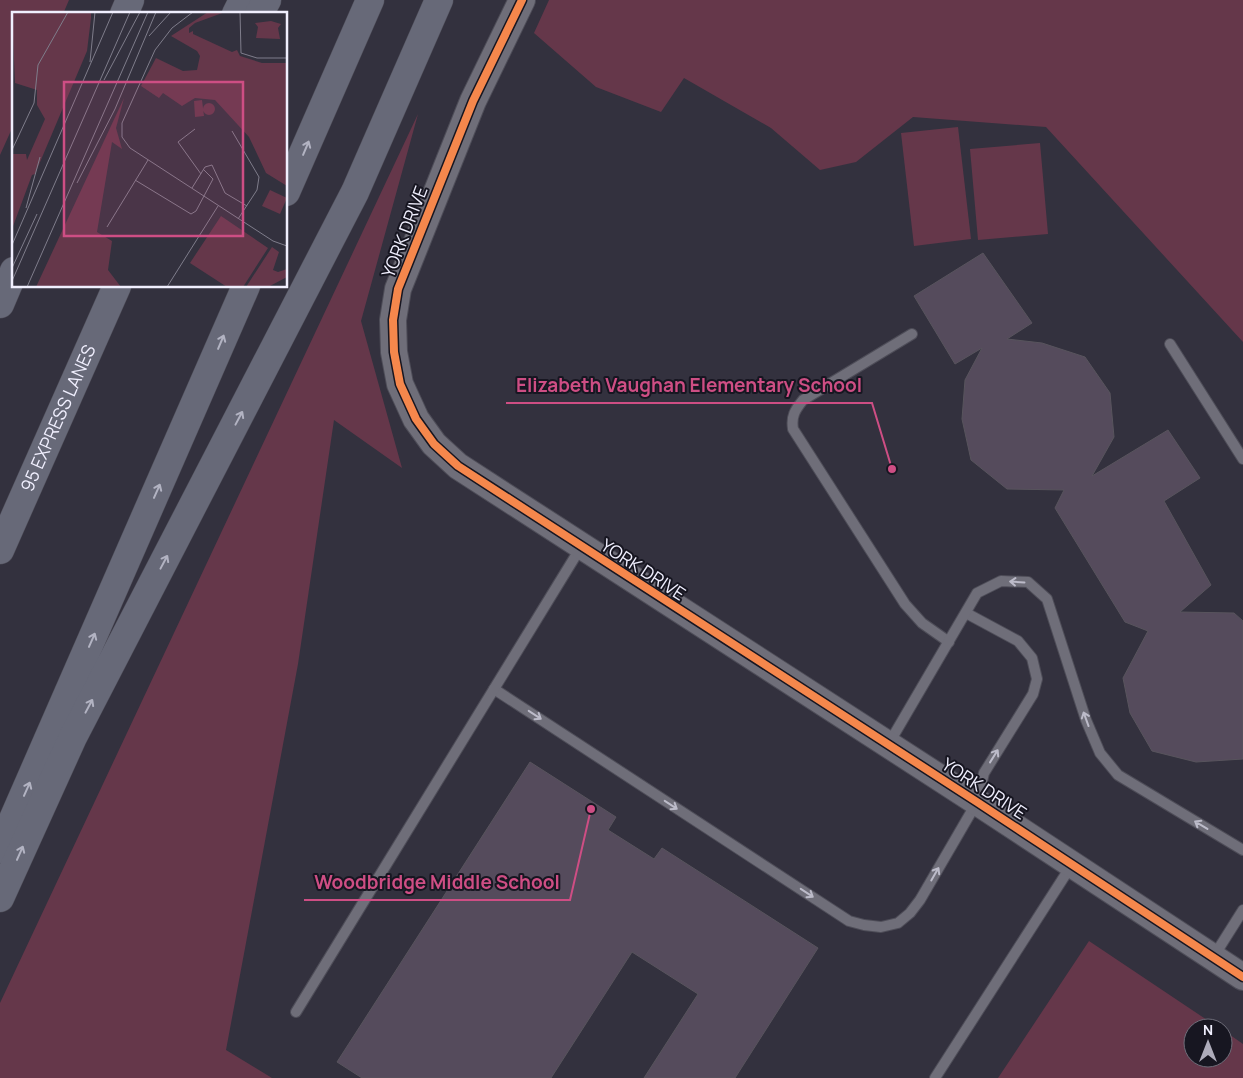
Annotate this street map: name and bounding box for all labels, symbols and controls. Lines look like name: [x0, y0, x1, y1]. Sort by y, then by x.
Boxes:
inset map: [12, 12, 288, 288]
one-way arrow: [301, 141, 311, 156]
street label: YORK DRIVE: [376, 182, 433, 281]
one-way arrow: [217, 335, 227, 350]
street label: 95 EXPRESS LANES: [14, 341, 100, 495]
callout: Elizabeth Vaughan Elementary School: [506, 369, 872, 403]
text: Elizabeth Vaughan Elementary School: [516, 372, 862, 398]
one-way arrow: [234, 410, 244, 425]
one-way arrow: [152, 484, 162, 499]
street label: YORK DRIVE: [597, 533, 690, 605]
one-way arrow: [160, 555, 169, 570]
one-way arrow: [1009, 577, 1025, 586]
one-way arrow: [87, 633, 97, 648]
one-way arrow: [85, 699, 94, 714]
one-way arrow: [528, 710, 542, 721]
one-way arrow: [1081, 712, 1090, 727]
one-way arrow: [989, 750, 999, 764]
street label: YORK DRIVE: [938, 752, 1031, 824]
one-way arrow: [22, 782, 32, 797]
one-way arrow: [663, 800, 677, 810]
one-way arrow: [1195, 820, 1209, 830]
one-way arrow: [16, 846, 26, 861]
callout: Woodbridge Middle School: [304, 866, 570, 900]
one-way arrow: [931, 868, 941, 882]
text: Woodbridge Middle School: [314, 869, 560, 895]
one-way arrow: [800, 888, 814, 899]
north arrow: [1183, 1018, 1233, 1068]
text: N: [1203, 1020, 1213, 1039]

